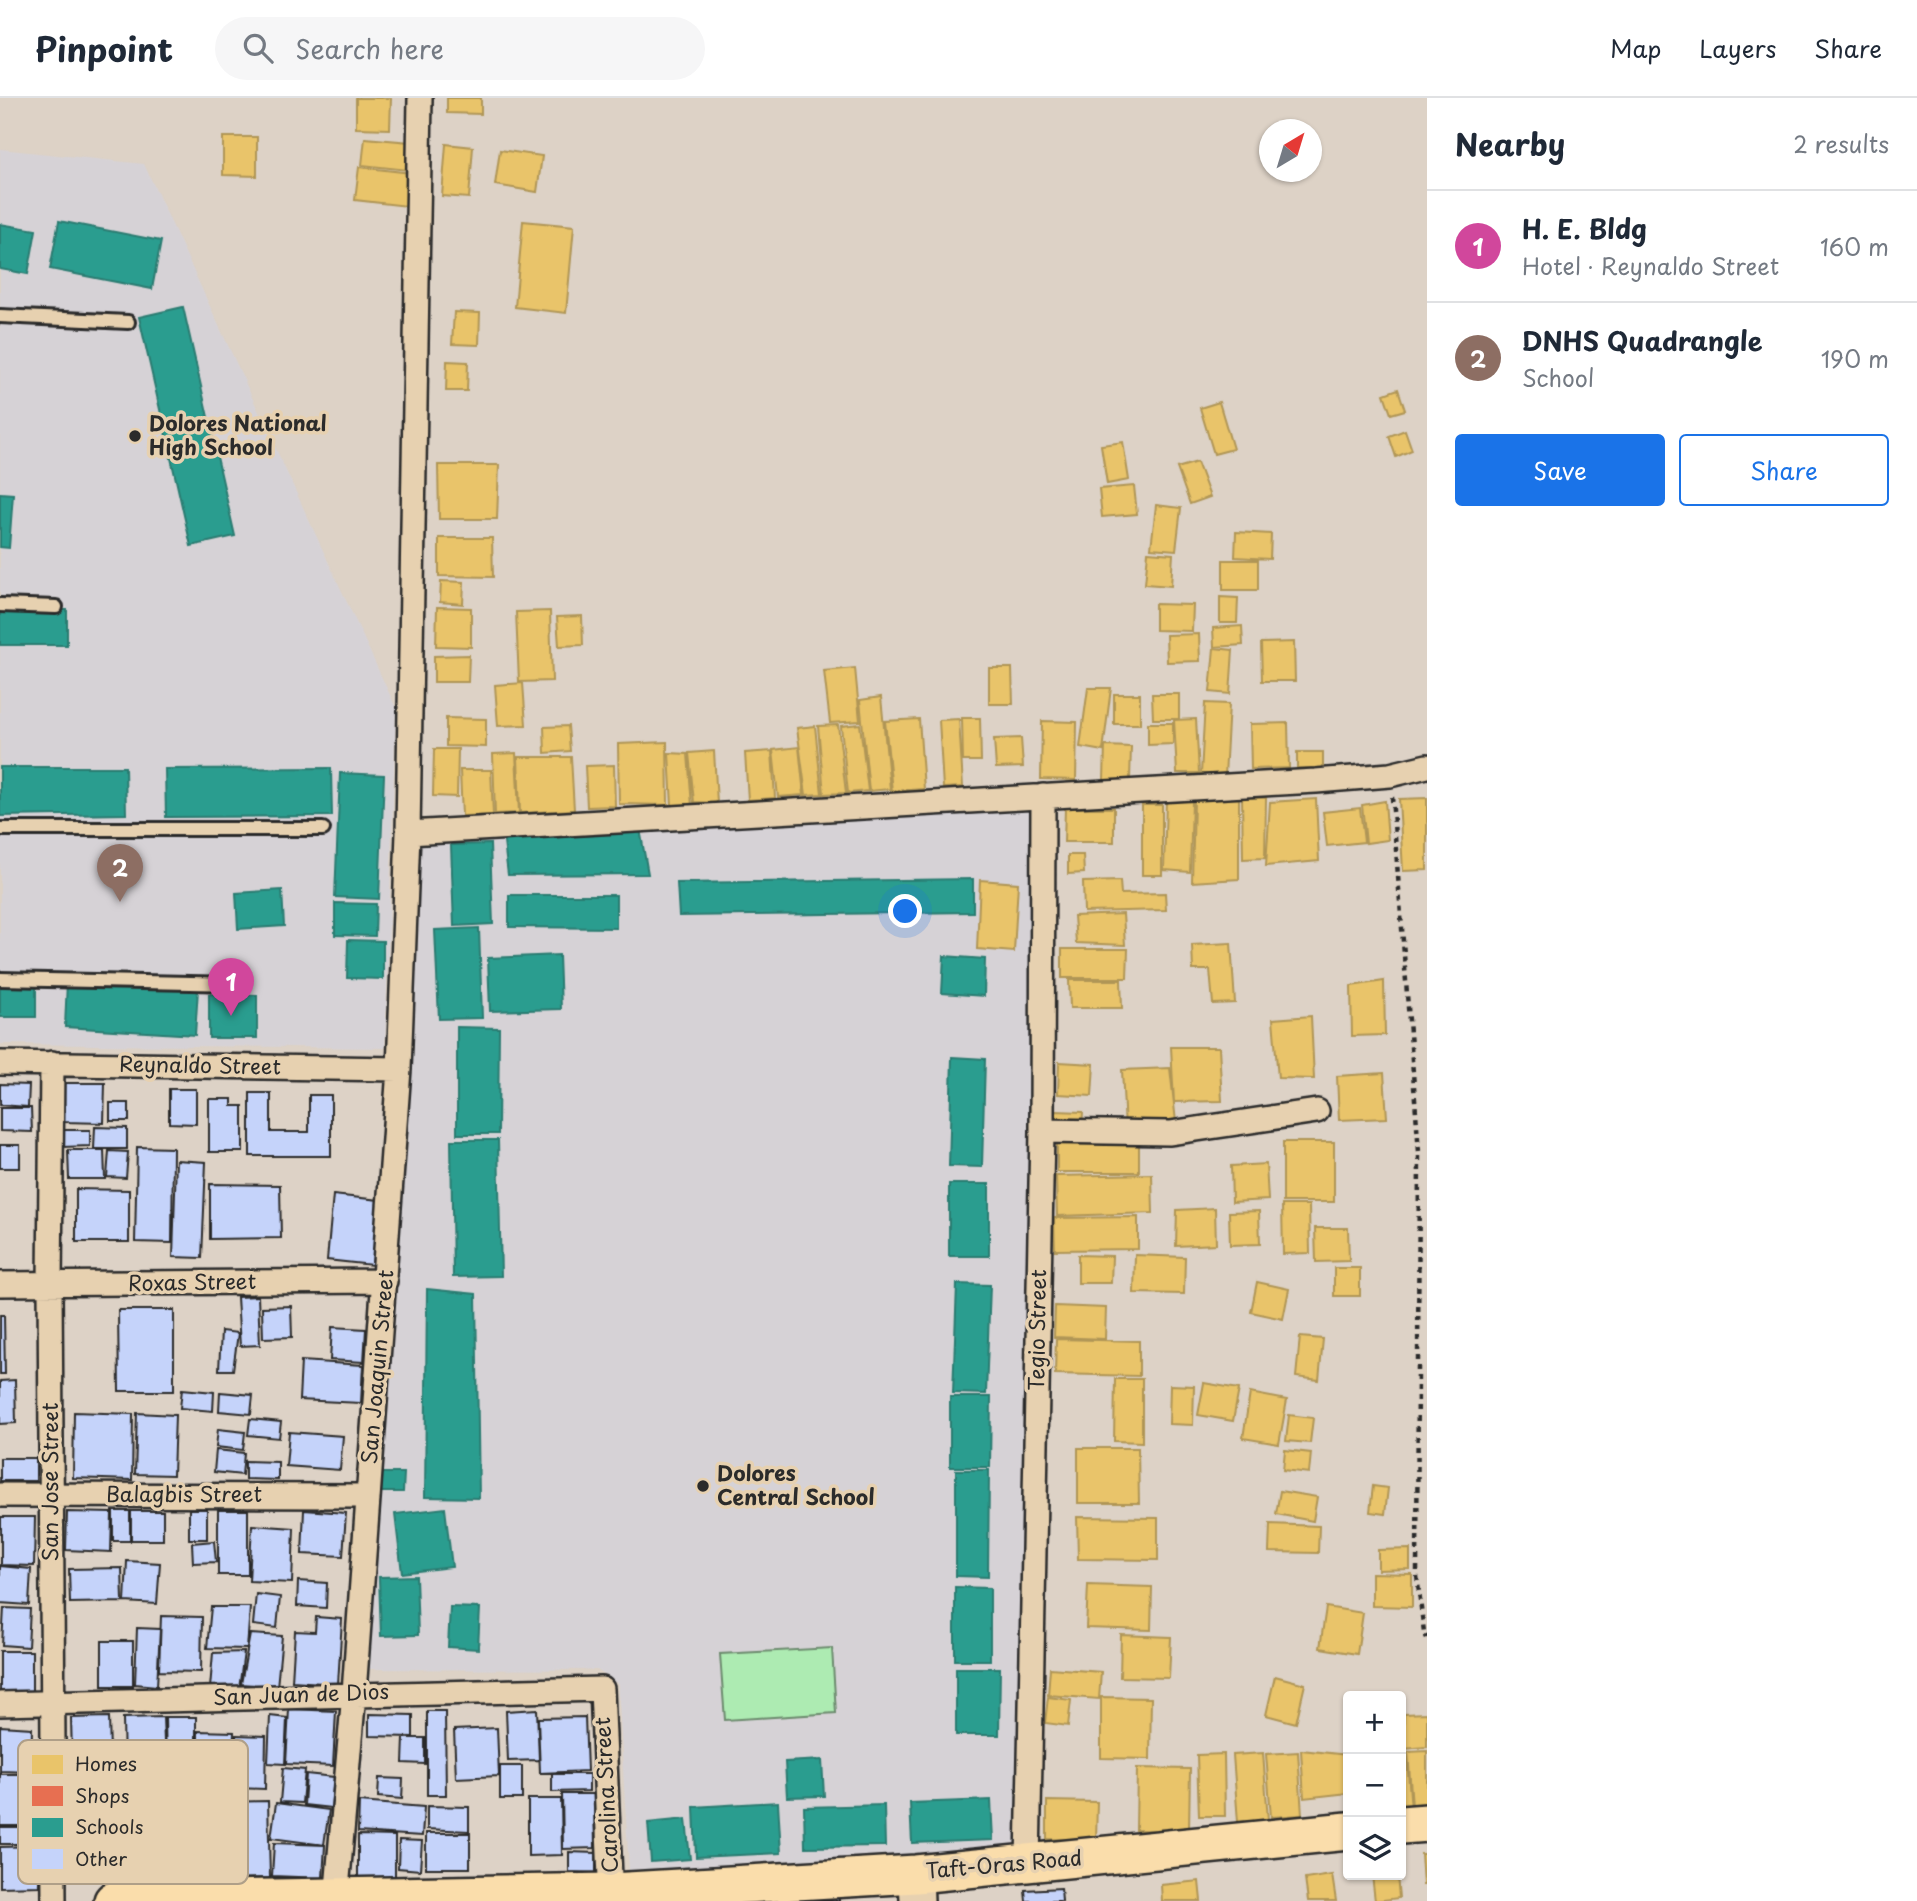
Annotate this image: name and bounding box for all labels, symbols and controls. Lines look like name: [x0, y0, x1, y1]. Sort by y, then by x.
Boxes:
search box: [215, 17, 705, 80]
text: Pinpoint: [35, 23, 173, 73]
icon: search: [239, 29, 277, 67]
text: Search here: [295, 29, 444, 68]
text: Map: [1610, 30, 1661, 66]
text: Layers: [1699, 30, 1776, 66]
text: Share: [1814, 30, 1882, 66]
north arrow: [1259, 119, 1322, 182]
text: Nearby: [1455, 121, 1565, 166]
text: 2 results: [1793, 126, 1889, 161]
text: H. E. Bldg: [1522, 209, 1647, 248]
text: 1: [1473, 229, 1484, 264]
text: 160 m: [1820, 229, 1889, 264]
text: Hotel · Reynaldo Street: [1522, 248, 1779, 283]
text: DNHS Quadrangle: [1522, 321, 1762, 360]
text: 2: [1470, 341, 1486, 376]
text: 190 m: [1821, 341, 1889, 376]
text: School: [1522, 360, 1594, 395]
place label: Dolores National High School: [149, 406, 327, 462]
marker: Dolores National High School: [127, 428, 143, 444]
button: Save: [1455, 434, 1665, 506]
button: Share: [1679, 434, 1889, 506]
pin: 2: [97, 844, 143, 902]
your location: [888, 894, 922, 928]
pin: 1: [208, 958, 254, 1016]
street label: Reynaldo Street: [119, 1047, 281, 1081]
street label: Roxas Street: [128, 1264, 256, 1298]
street label: San Joaquin Street: [352, 1268, 400, 1465]
street label: Tegio Street: [1019, 1269, 1053, 1391]
street label: San Jose Street: [33, 1403, 65, 1561]
place label: Dolores Central School: [717, 1456, 875, 1512]
street label: Balagbis Street: [106, 1477, 262, 1509]
marker: Dolores Central School: [695, 1478, 711, 1494]
street label: San Juan de Dios: [212, 1674, 389, 1712]
map controls: [1343, 1691, 1406, 1880]
button: +: [1343, 1691, 1406, 1754]
street label: Carolina Street: [585, 1716, 625, 1874]
legend: [18, 1740, 248, 1884]
text: Homes: [75, 1749, 137, 1777]
button: −: [1343, 1754, 1406, 1817]
text: Shops: [75, 1781, 129, 1809]
text: Schools: [75, 1812, 143, 1840]
button: layers: [1343, 1817, 1406, 1880]
street label: Taft-Oras Road: [924, 1840, 1083, 1886]
text: Other: [75, 1844, 127, 1872]

